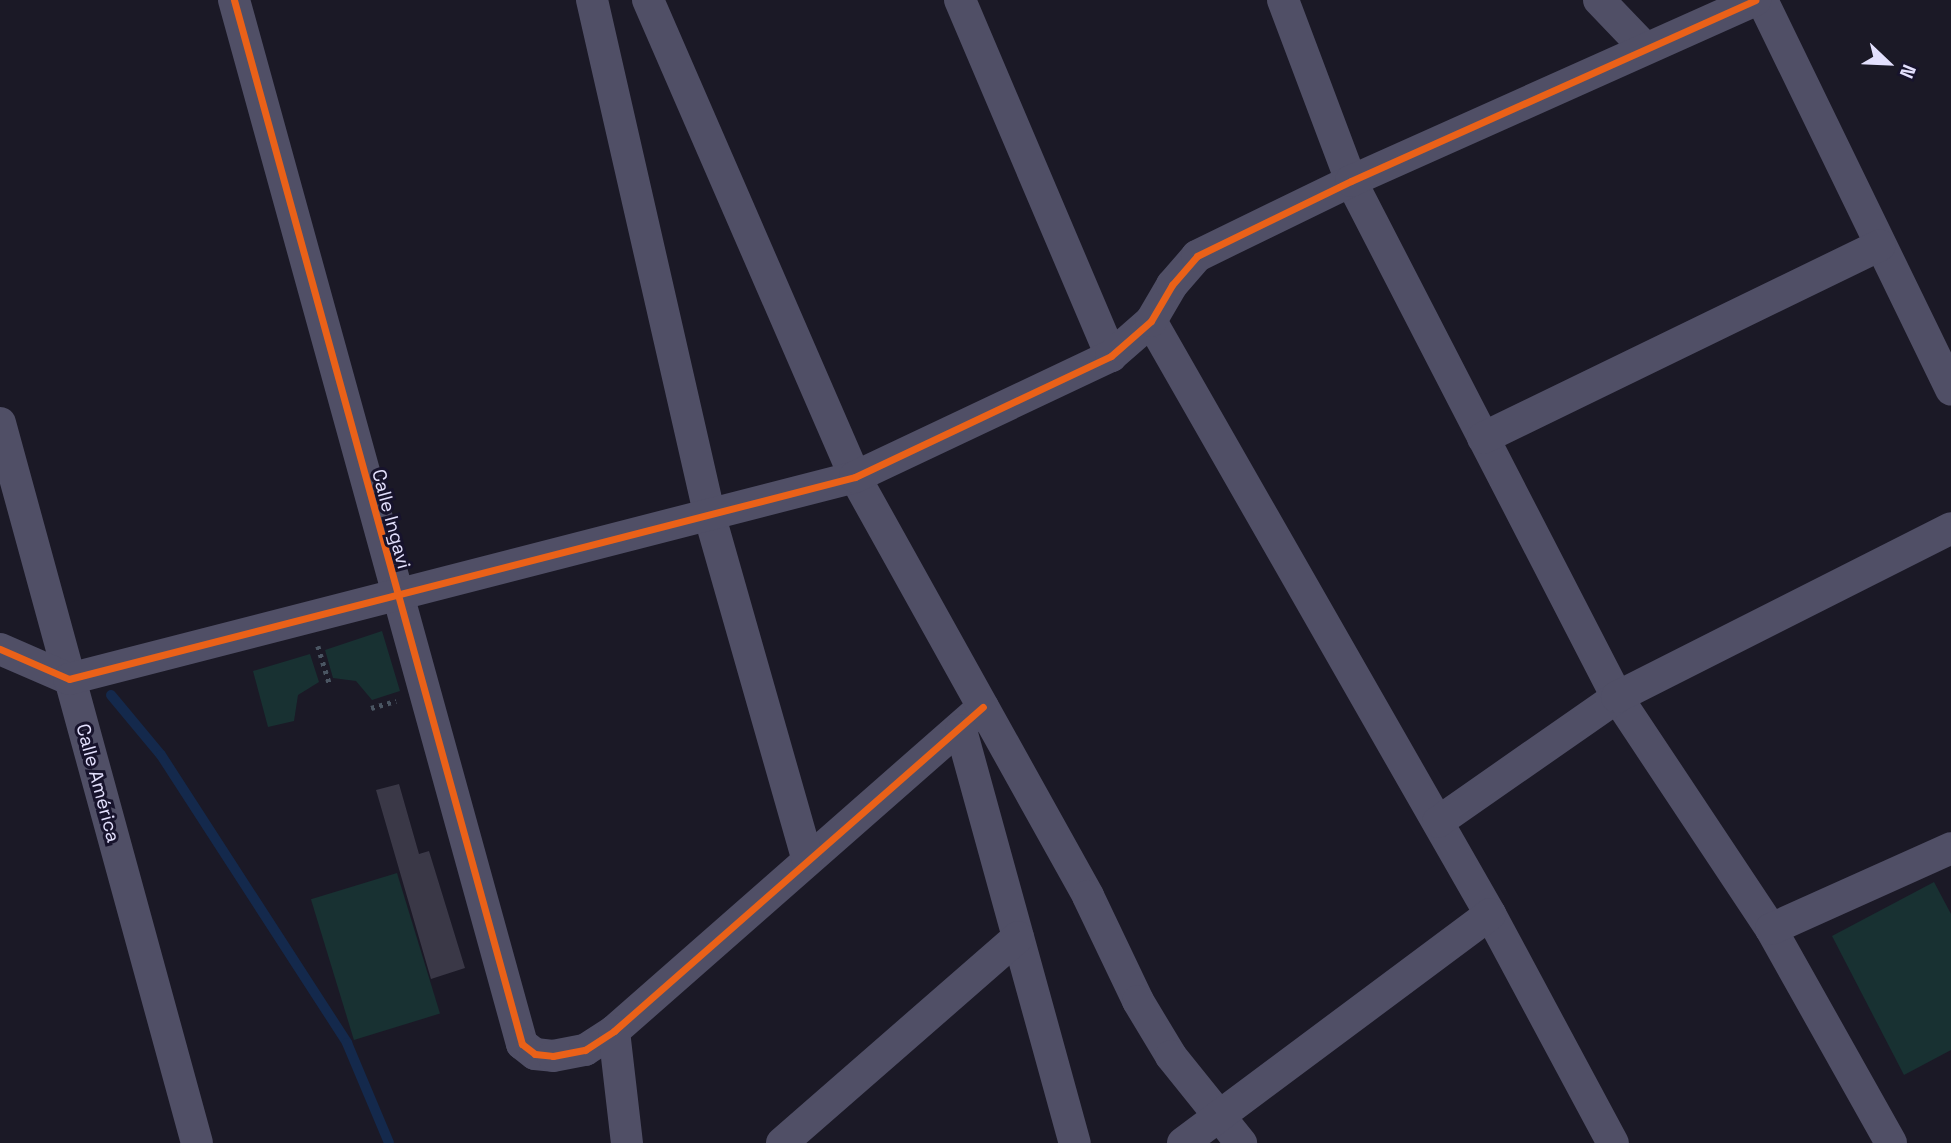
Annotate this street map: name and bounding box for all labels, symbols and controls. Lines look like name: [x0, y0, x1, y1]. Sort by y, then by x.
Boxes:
north arrow: [1853, 28, 1923, 98]
text: N: [1894, 61, 1922, 82]
street label: Calle Ingavi: [367, 467, 415, 571]
street label: Calle América: [71, 721, 125, 845]

